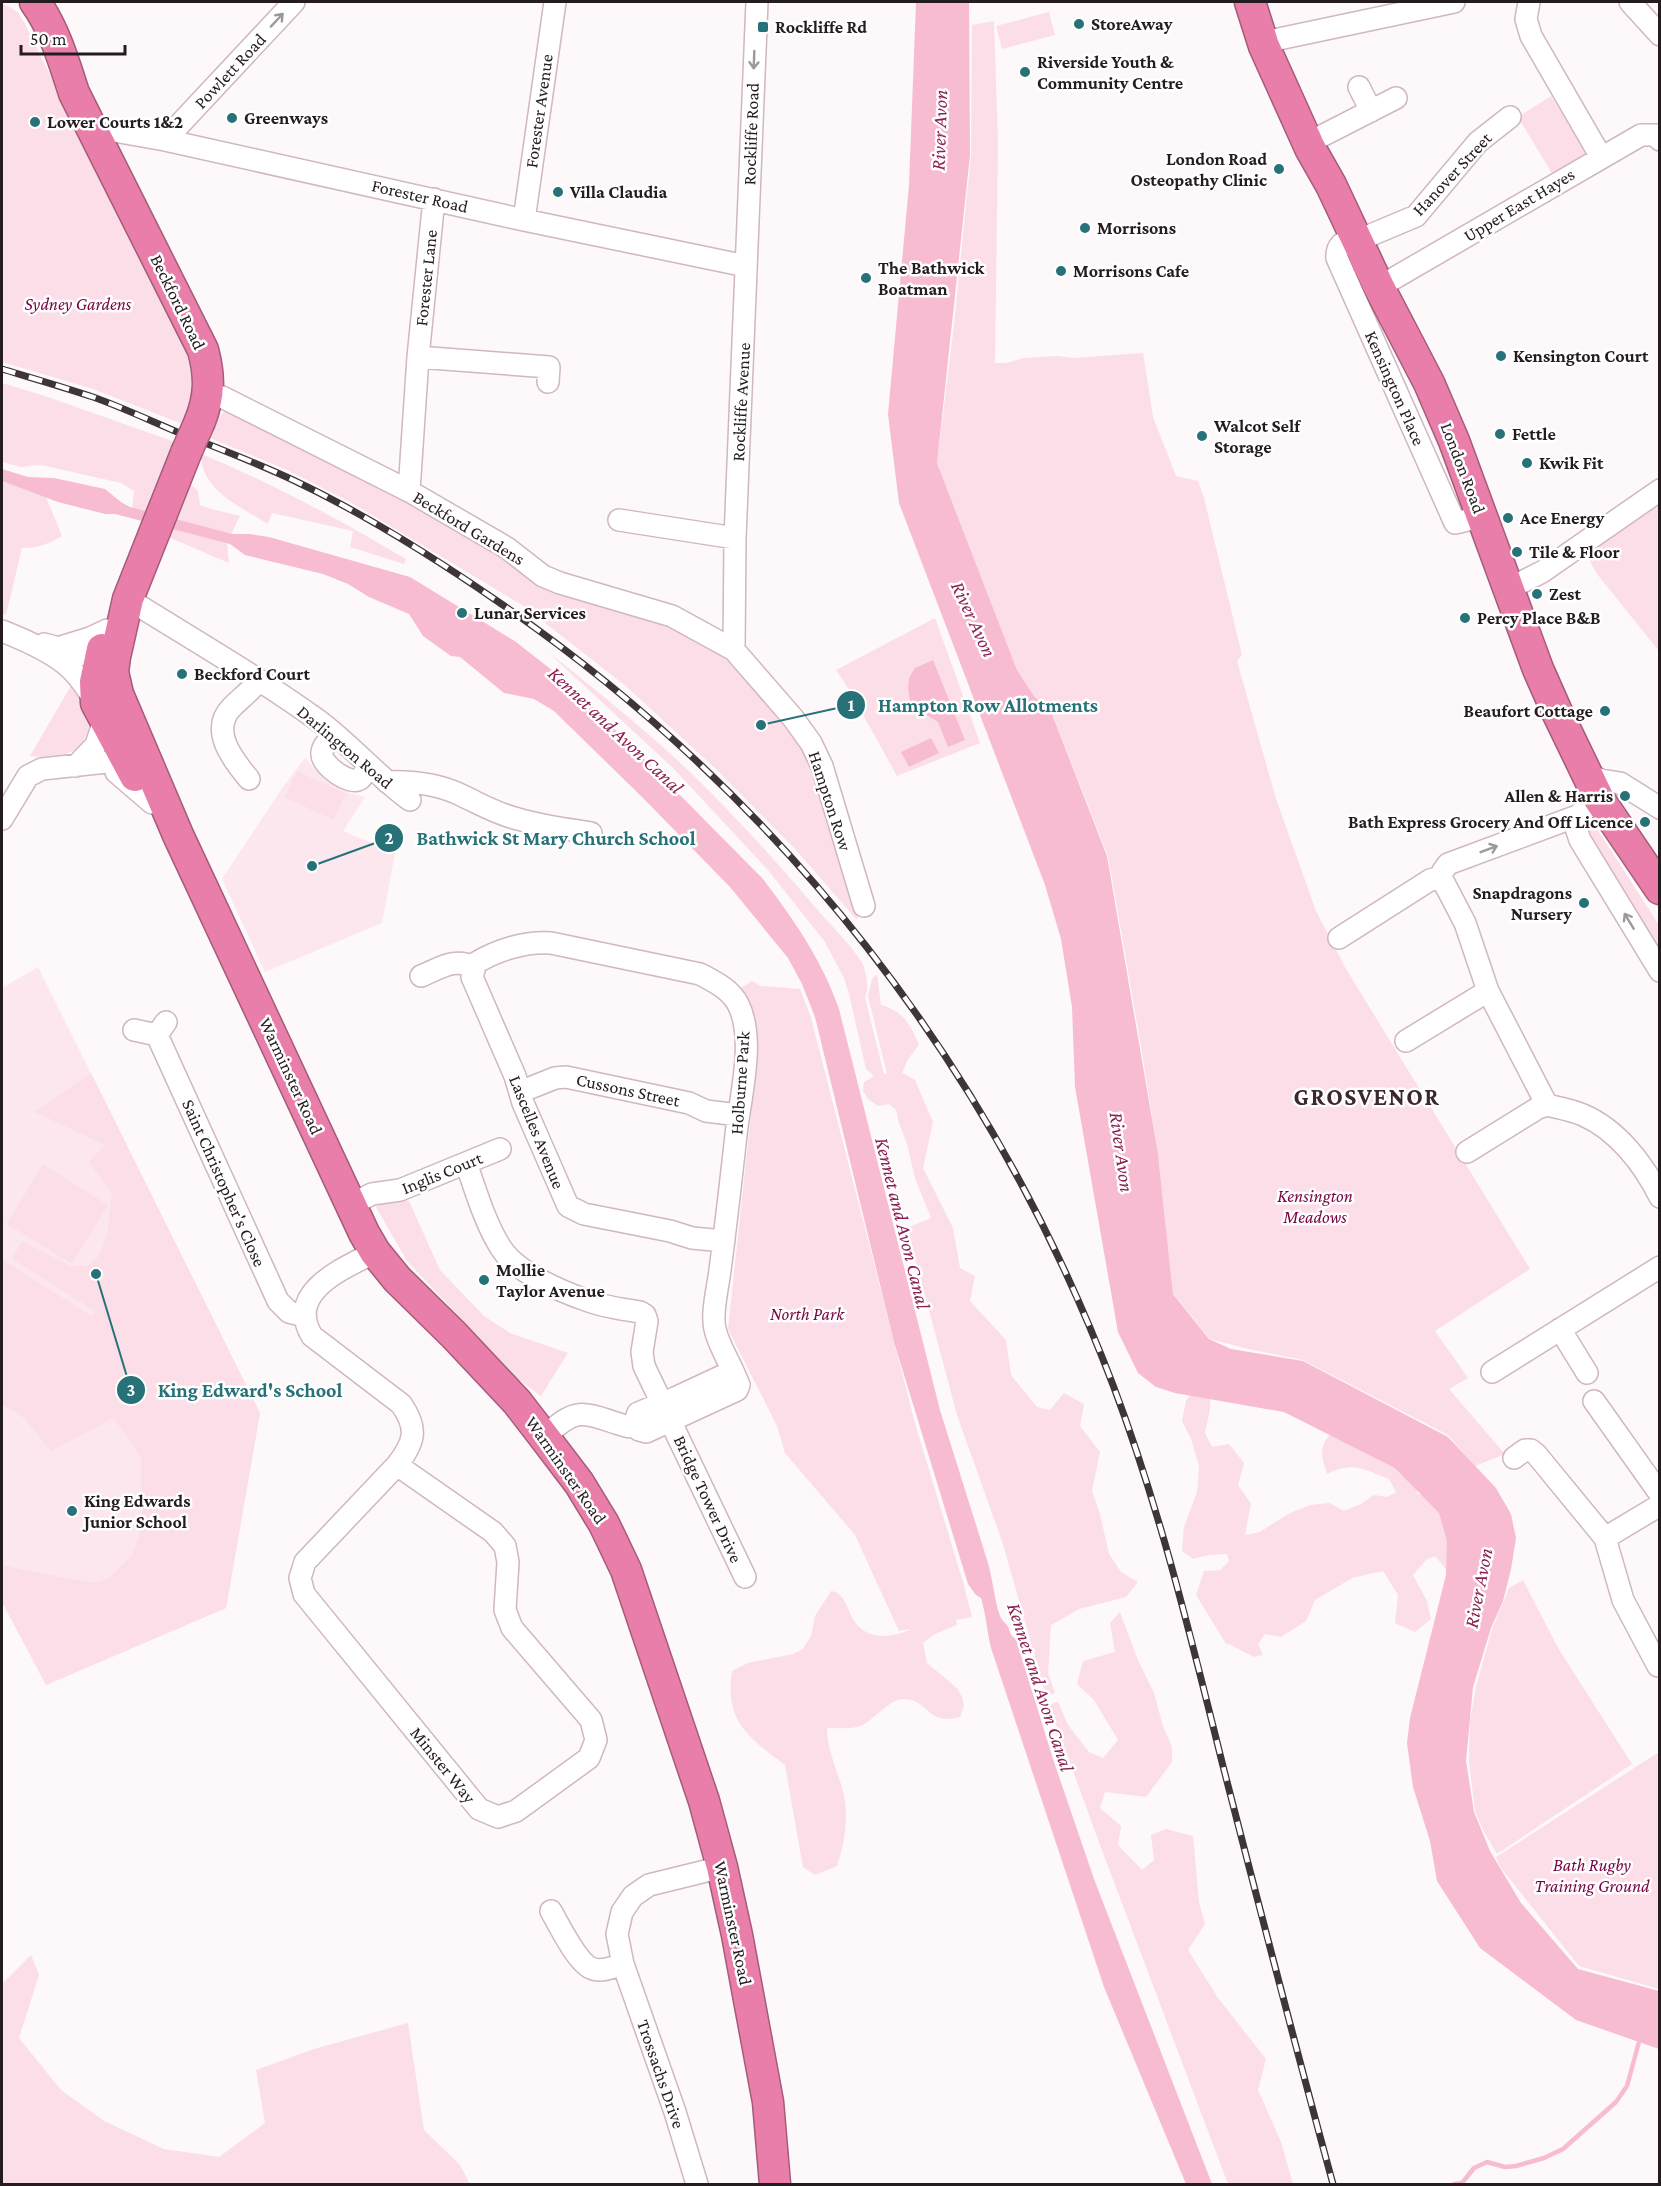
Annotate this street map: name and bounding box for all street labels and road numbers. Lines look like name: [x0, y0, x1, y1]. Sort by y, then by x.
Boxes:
street label: Powlett Road: [190, 29, 270, 113]
street label: Forester Avenue: [521, 53, 557, 169]
street label: Rockliffe Road: [739, 82, 763, 186]
street label: Hanover Street: [1408, 127, 1496, 220]
street label: Upper East Hayes: [1460, 164, 1578, 246]
street label: Forester Road: [370, 175, 471, 217]
street label: Forester Lane: [411, 229, 441, 327]
street label: Beckford Road: [146, 251, 210, 353]
street label: Kensington Place: [1361, 328, 1429, 448]
street label: Rockliffe Avenue: [728, 342, 754, 462]
street label: London Road: [1437, 420, 1490, 517]
street label: Beckford Gardens: [410, 487, 528, 569]
street label: Darlington Road: [293, 701, 397, 793]
street label: Hampton Row: [804, 749, 856, 854]
street label: Warminster Road: [255, 1015, 327, 1138]
street label: Holburne Park: [726, 1030, 754, 1135]
street label: Cussons Street: [574, 1069, 683, 1111]
street label: Lascelles Avenue: [505, 1072, 569, 1192]
street label: Saint Christopher's Close: [178, 1096, 270, 1270]
street label: Inglis Court: [399, 1147, 486, 1198]
street label: Warminster Road: [522, 1413, 611, 1528]
street label: Bridge Tower Drive: [670, 1432, 746, 1566]
street label: Minster Way: [406, 1723, 480, 1808]
street label: Warminster Road: [710, 1859, 756, 1987]
street label: Trossachs Drive: [633, 2017, 689, 2131]

